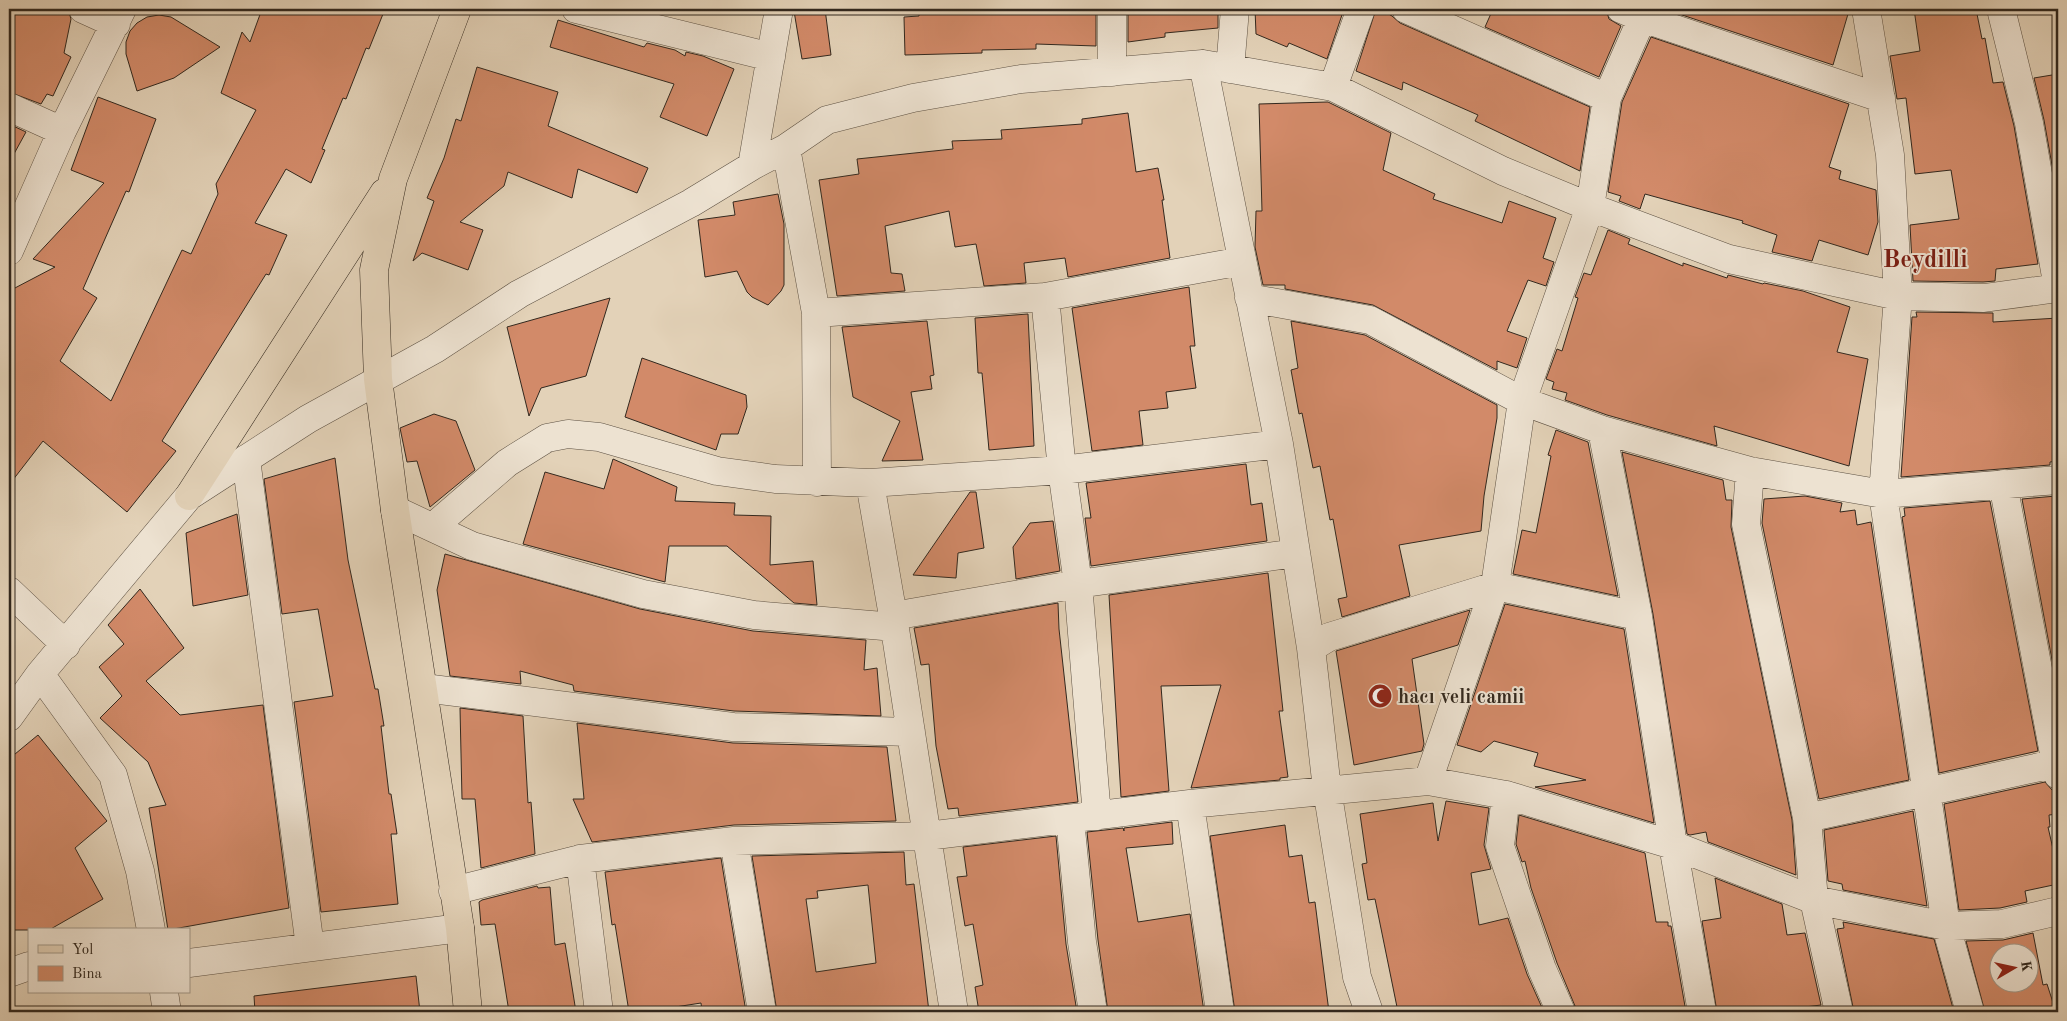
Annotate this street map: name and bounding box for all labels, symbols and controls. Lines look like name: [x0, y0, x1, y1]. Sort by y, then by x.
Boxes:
district label: Beydilli: [1882, 248, 1968, 273]
mosque icon: hacı veli camii: [1367, 683, 1393, 709]
place label: hacı veli camii: [1398, 688, 1524, 708]
legend: [28, 928, 190, 994]
text: Yol: [72, 943, 93, 958]
north arrow: [1990, 944, 2040, 994]
text: K: [2018, 960, 2034, 973]
text: Bina: [72, 967, 103, 982]

